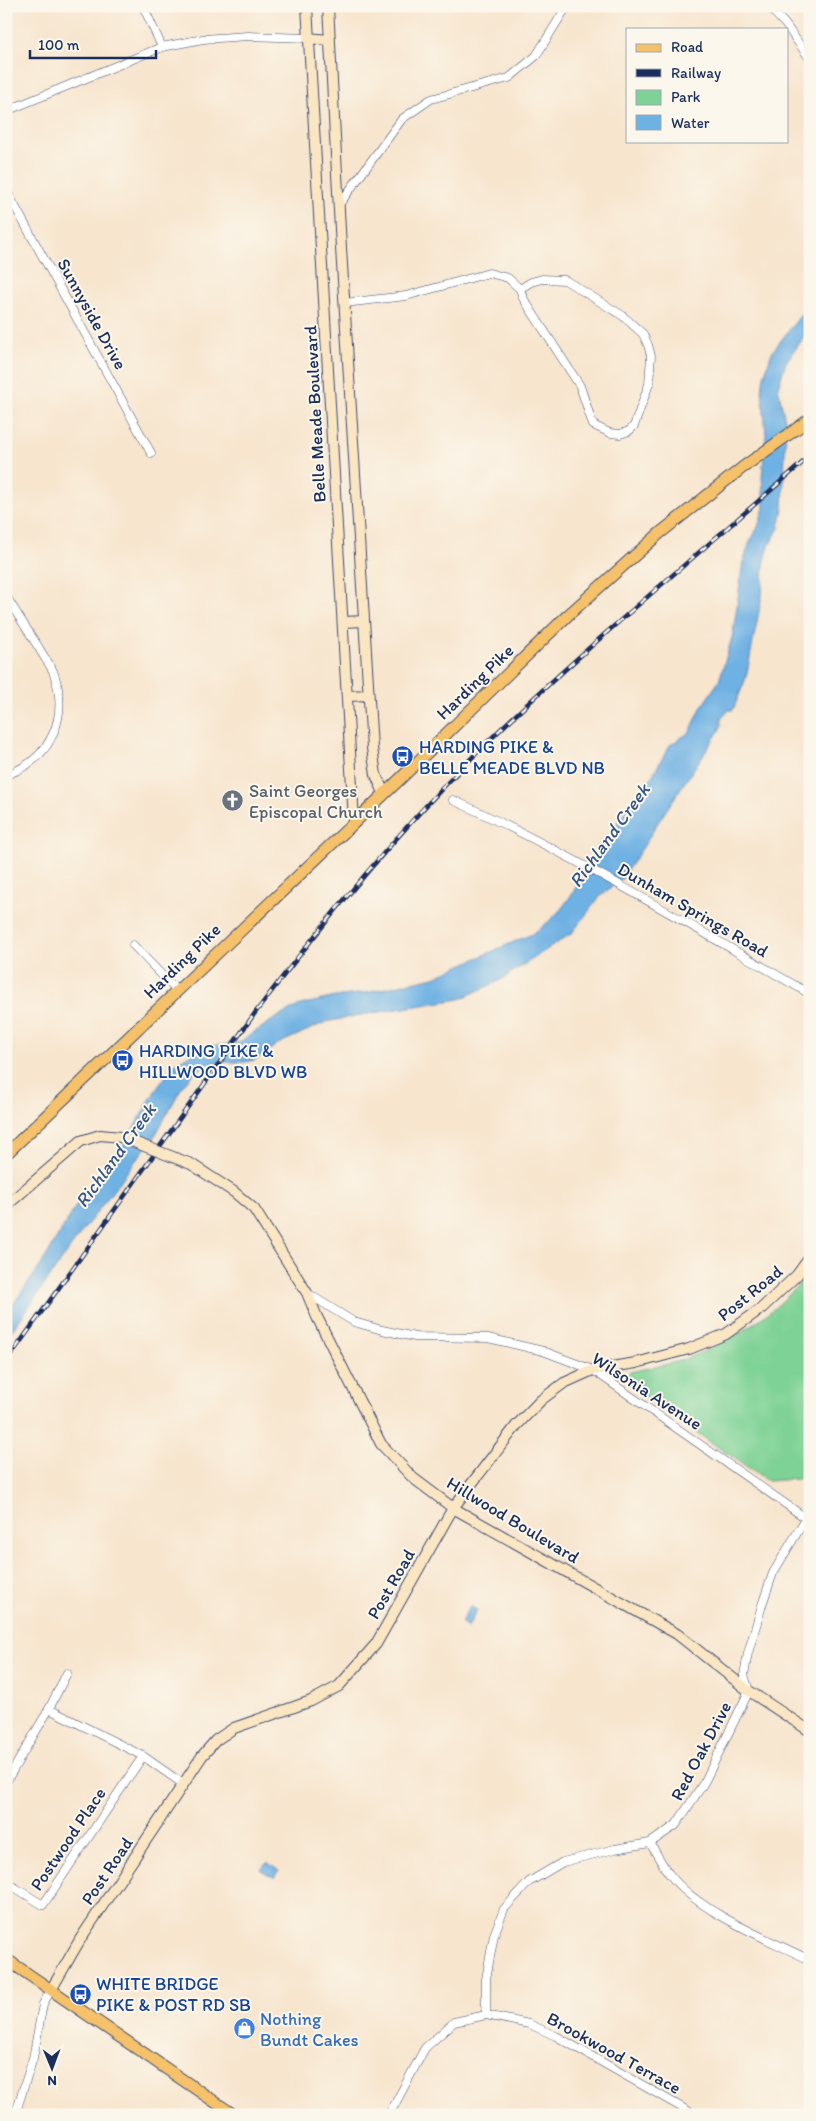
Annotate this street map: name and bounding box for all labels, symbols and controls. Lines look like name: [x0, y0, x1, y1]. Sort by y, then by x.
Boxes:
scale bar: [30, 28, 156, 60]
legend: [626, 28, 788, 142]
text: 100 m: [38, 36, 80, 54]
text: Road: [671, 38, 704, 56]
text: Railway: [671, 64, 721, 82]
text: Park: [671, 88, 701, 106]
text: Water: [671, 114, 710, 132]
street label: Sunnyside Drive: [52, 254, 132, 374]
street label: Belle Meade Boulevard: [299, 325, 331, 503]
street label: Harding Pike: [432, 640, 518, 724]
place label: HARDING PIKE & BELLE MEADE BLVD NB: [419, 736, 605, 779]
bus stop icon: HARDING PIKE & BELLE MEADE BLVD NB: [391, 745, 415, 769]
water label: Richland Creek: [564, 778, 655, 892]
place label: Saint Georges Episcopal Church: [249, 780, 383, 823]
church icon: Saint Georges Episcopal Church: [221, 789, 245, 813]
street label: Dunham Springs Road: [614, 858, 772, 962]
street label: Harding Pike: [139, 919, 225, 1003]
place label: HARDING PIKE & HILLWOOD BLVD WB: [139, 1040, 307, 1083]
bus stop icon: HARDING PIKE & HILLWOOD BLVD WB: [111, 1049, 135, 1073]
water label: Richland Creek: [70, 1098, 161, 1212]
street label: Post Road: [713, 1260, 787, 1326]
street label: Wilsonia Avenue: [588, 1347, 706, 1435]
street label: Hillwood Boulevard: [443, 1472, 584, 1568]
street label: Post Road: [362, 1545, 420, 1623]
street label: Red Oak Drive: [666, 1698, 736, 1804]
street label: Postwood Place: [25, 1783, 111, 1895]
street label: Post Road: [76, 1833, 138, 1909]
place label: WHITE BRIDGE PIKE & POST RD SB: [96, 1973, 251, 2016]
bus stop icon: WHITE BRIDGE PIKE & POST RD SB: [68, 1982, 92, 2006]
street label: Brookwood Terrace: [543, 2007, 685, 2099]
place label: Nothing Bundt Cakes: [260, 2008, 359, 2051]
shop icon: Nothing Bundt Cakes: [232, 2017, 256, 2041]
north arrow: [28, 2044, 78, 2094]
text: N: [47, 2072, 57, 2089]

